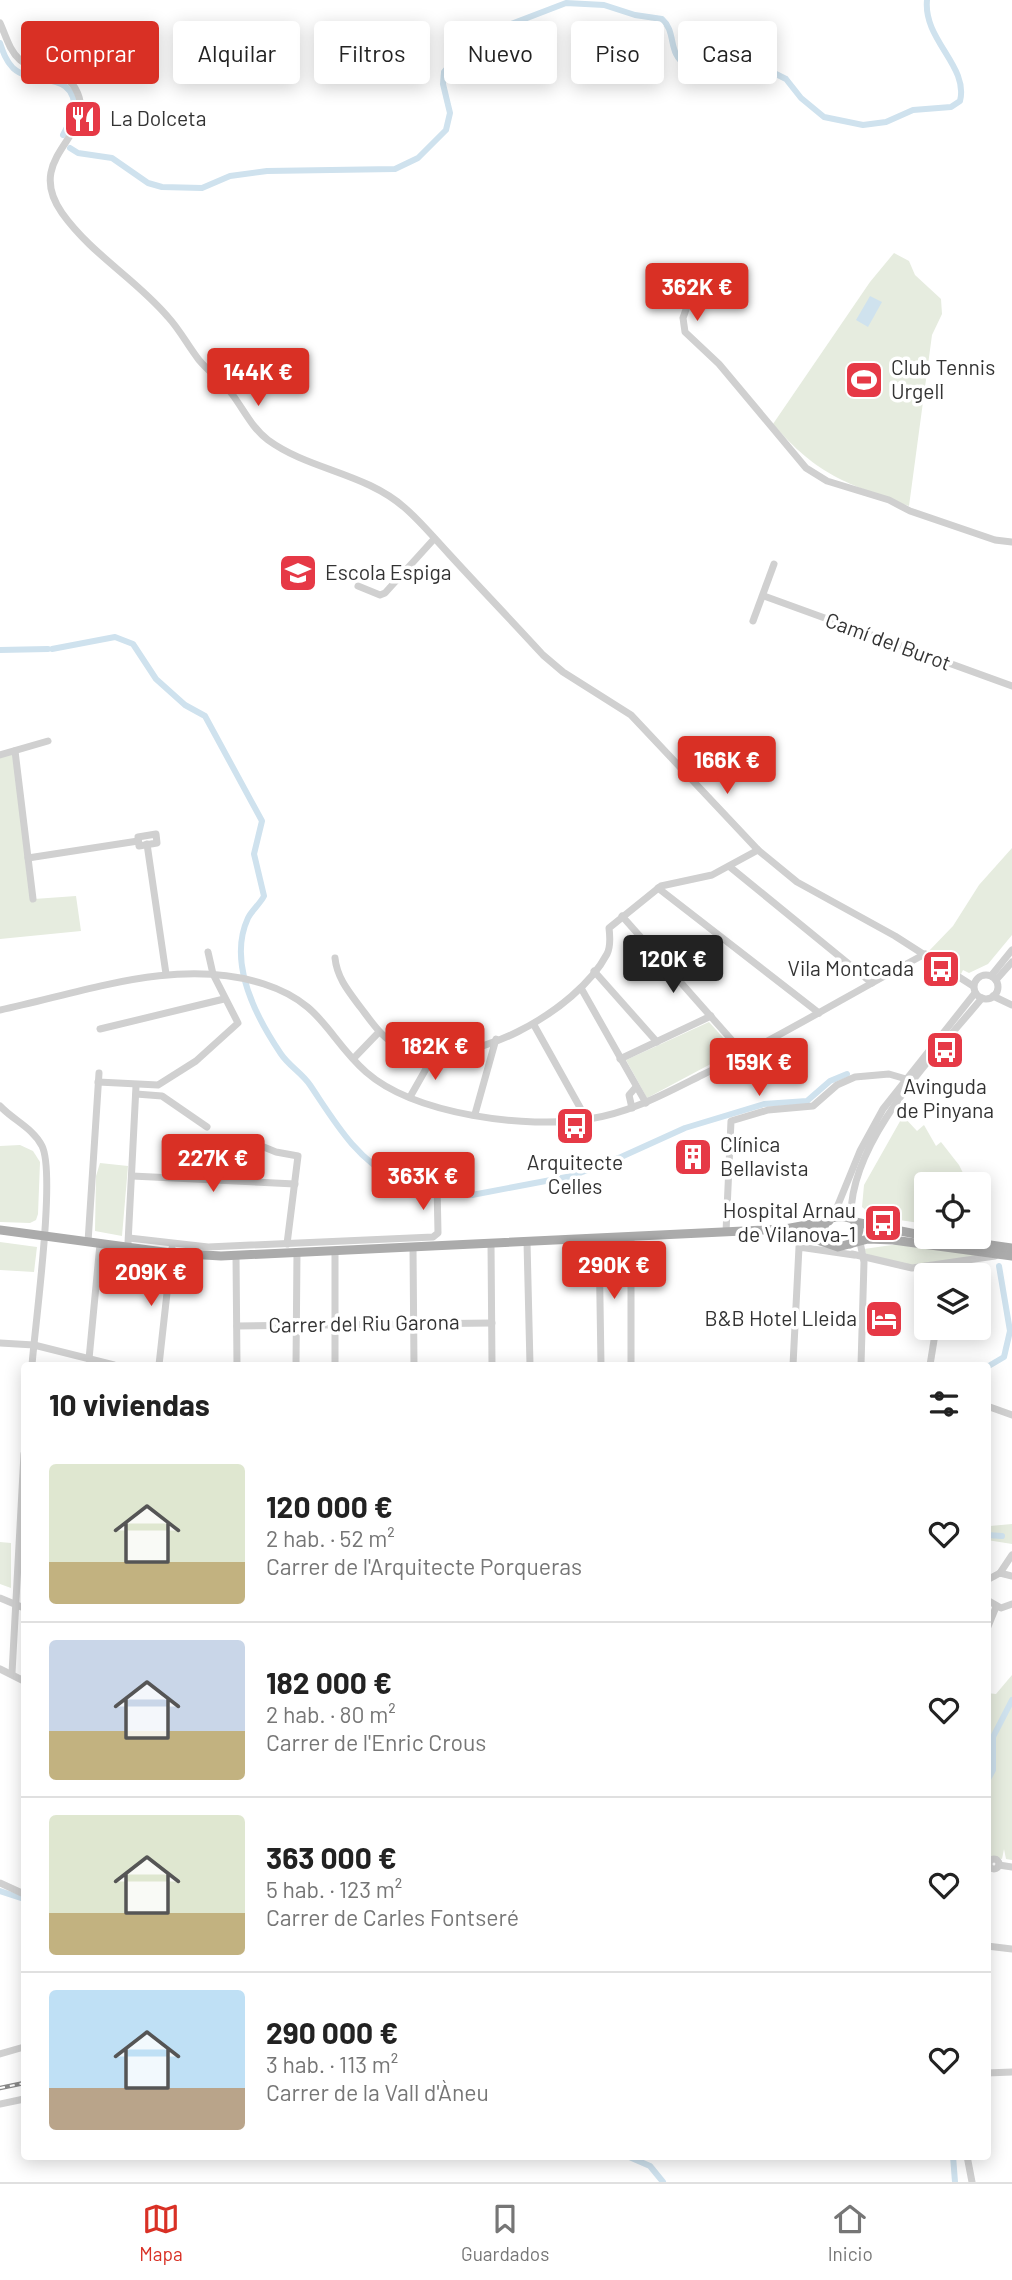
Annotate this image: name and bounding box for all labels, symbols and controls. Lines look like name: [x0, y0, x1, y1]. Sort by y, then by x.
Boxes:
chip: Comprar: [21, 21, 159, 84]
chip: Alquilar: [173, 21, 300, 84]
chip: Filtros: [314, 21, 430, 84]
chip: Nuevo: [444, 21, 557, 84]
chip: Piso: [571, 21, 664, 84]
chip: Casa: [678, 21, 777, 84]
restaurant icon: La Dolceta: [62, 98, 104, 140]
place label: La Dolceta: [110, 105, 206, 130]
pin: 362K €: [640, 264, 754, 323]
text: 362K €: [661, 272, 733, 300]
pin: 144K €: [201, 348, 315, 408]
place label: Club Tennis Urgell: [891, 354, 995, 403]
text: 144K €: [223, 357, 293, 385]
sports icon: Club Tennis Urgell: [843, 359, 885, 401]
school or university icon: Escola Espiga: [277, 552, 319, 594]
place label: Escola Espiga: [325, 559, 452, 584]
street label: Camí del Burot: [822, 606, 955, 675]
pin: 166K €: [670, 736, 784, 796]
text: 166K €: [694, 745, 760, 773]
pin: 120K €: [616, 936, 730, 995]
text: 120K €: [639, 944, 707, 972]
bus stop icon: Vila Montcada: [920, 948, 962, 990]
place label: Vila Montcada: [788, 955, 914, 980]
pin: 182K €: [378, 1023, 492, 1082]
bus stop icon: Avinguda de Pinyana: [924, 1029, 966, 1071]
text: 182K €: [401, 1031, 469, 1059]
pin: 159K €: [702, 1038, 816, 1098]
text: 159K €: [726, 1047, 792, 1075]
place label: Avinguda de Pinyana: [896, 1073, 994, 1122]
bus stop icon: Arquitecte Celles: [554, 1105, 596, 1147]
place label: Clínica Bellavista: [720, 1131, 808, 1180]
pin: 227K €: [156, 1134, 270, 1194]
building icon: Clínica Bellavista: [672, 1136, 714, 1178]
text: 227K €: [178, 1143, 248, 1171]
place label: Arquitecte Celles: [527, 1149, 623, 1198]
pin: 363K €: [366, 1152, 480, 1212]
text: 363K €: [388, 1161, 458, 1189]
map controls: [914, 1172, 991, 1340]
button: locate: [914, 1172, 991, 1249]
place label: Hospital Arnau de Vilanova-1: [723, 1197, 856, 1246]
bus stop icon: Hospital Arnau de Vilanova-1: [862, 1202, 904, 1244]
pin: 290K €: [557, 1242, 671, 1301]
pin: 209K €: [94, 1248, 208, 1308]
text: 290K €: [578, 1250, 650, 1278]
text: 209K €: [115, 1257, 187, 1285]
button: layers: [914, 1263, 991, 1340]
hotel icon: B&B Hotel Lleida: [863, 1298, 905, 1340]
place label: B&B Hotel Lleida: [705, 1305, 857, 1330]
street label: Carrer del Riu Garona: [268, 1308, 460, 1337]
icon: filters: [925, 1385, 963, 1423]
text: 10 viviendas: [49, 1386, 210, 1422]
text: 120 000 €: [266, 1488, 393, 1524]
icon: home: [105, 1492, 189, 1576]
icon: heart: [925, 1515, 963, 1553]
text: 2 hab. · 52 m²: [266, 1524, 395, 1552]
text: Carrer de l'Arquitecte Porqueras: [266, 1552, 582, 1580]
text: 182 000 €: [266, 1664, 392, 1700]
icon: home: [105, 1668, 189, 1752]
icon: heart: [925, 1691, 963, 1729]
text: 2 hab. · 80 m²: [266, 1700, 396, 1728]
text: Carrer de l'Enric Crous: [266, 1728, 486, 1756]
text: 363 000 €: [266, 1839, 397, 1875]
icon: home: [105, 1843, 189, 1927]
icon: heart: [925, 1866, 963, 1904]
text: 5 hab. · 123 m²: [266, 1875, 402, 1903]
text: Carrer de Carles Fontseré: [266, 1903, 519, 1931]
text: 290 000 €: [266, 2014, 398, 2050]
icon: home: [105, 2018, 189, 2102]
icon: heart: [925, 2041, 963, 2079]
text: 3 hab. · 113 m²: [266, 2050, 398, 2078]
text: Carrer de la Vall d'Àneu: [266, 2078, 489, 2106]
tab: Mapa: [139, 2200, 183, 2265]
tab: Guardados: [461, 2200, 549, 2265]
tab: Inicio: [828, 2200, 873, 2265]

